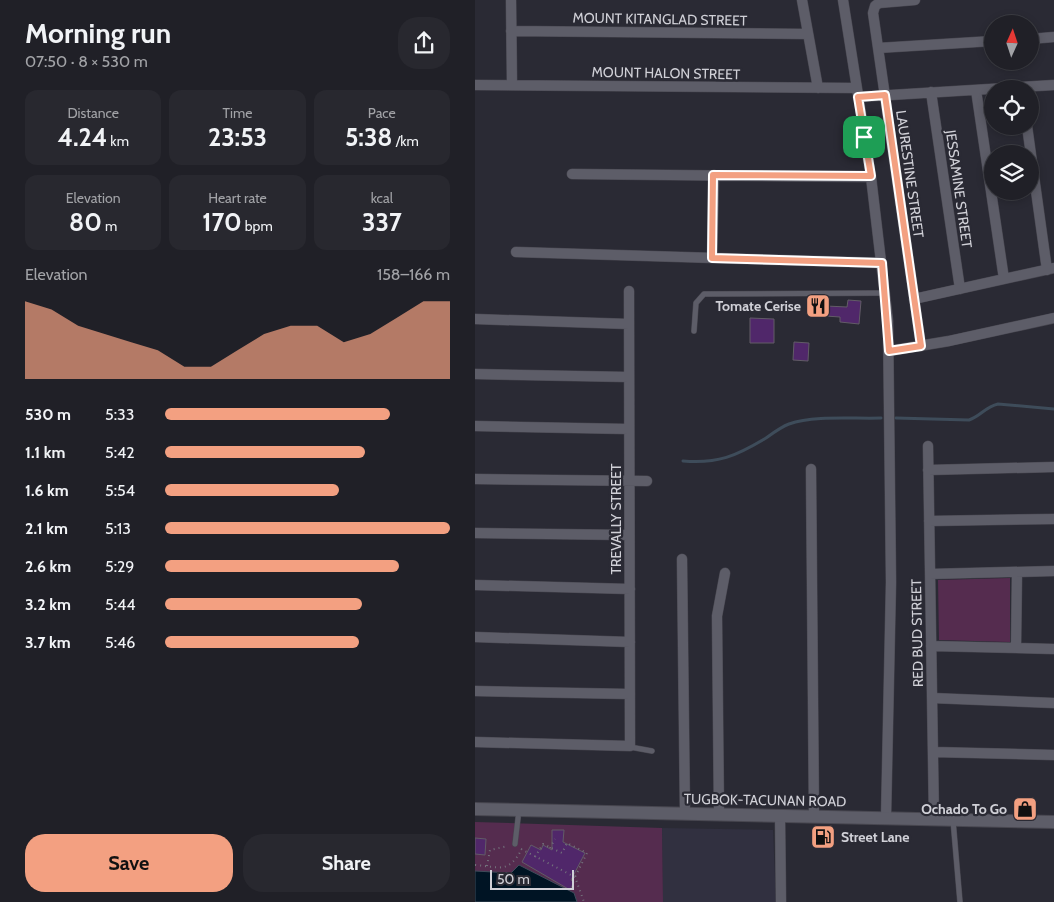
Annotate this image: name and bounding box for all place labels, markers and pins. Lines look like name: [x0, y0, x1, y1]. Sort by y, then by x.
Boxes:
pin: [843, 116, 885, 158]
restaurant icon: Tomate Cerise: [805, 293, 831, 319]
place label: Tomate Cerise: [715, 297, 801, 315]
shop icon: Ochado To Go: [1012, 796, 1038, 822]
place label: Ochado To Go: [921, 800, 1007, 818]
fuel station icon: Street Lane: [810, 824, 836, 850]
place label: Street Lane: [841, 828, 910, 846]

